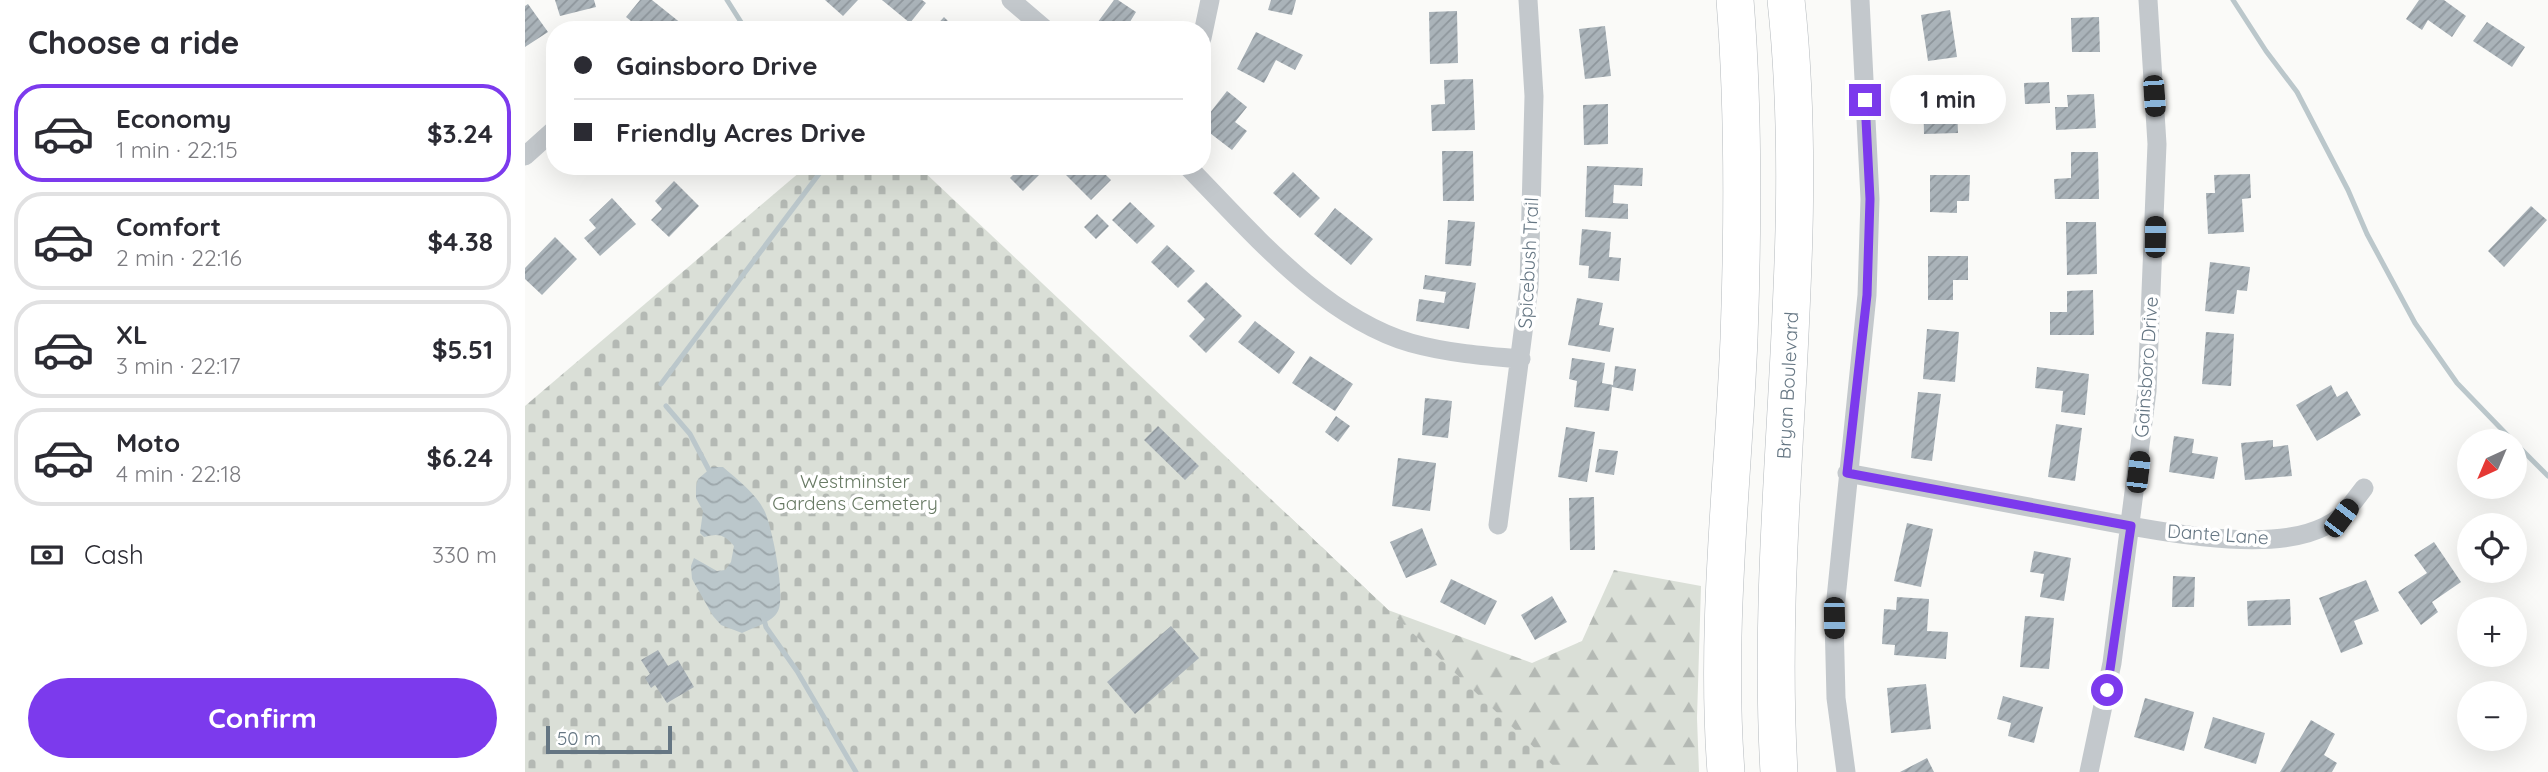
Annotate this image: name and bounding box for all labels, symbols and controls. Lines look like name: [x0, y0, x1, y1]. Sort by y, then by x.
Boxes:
text: Choose a ride: [28, 22, 240, 62]
text: Gainsboro Drive: [616, 49, 818, 82]
car: [2143, 74, 2166, 118]
callout: 1 min: [1889, 76, 2005, 124]
route end: [1849, 84, 1881, 116]
text: 1 min: [1920, 85, 1976, 114]
icon: car: [32, 102, 95, 165]
text: Economy: [116, 102, 231, 135]
text: Friendly Acres Drive: [616, 116, 866, 149]
text: $3.24: [427, 117, 493, 150]
text: 1 min · 22:15: [116, 135, 238, 164]
street label: Spicebush Trail: [1513, 197, 1543, 329]
icon: car: [32, 210, 95, 273]
text: Comfort: [116, 210, 221, 243]
car: [2145, 216, 2166, 258]
text: $4.38: [428, 225, 493, 258]
text: 2 min · 22:16: [116, 243, 242, 272]
street label: Gainsboro Drive: [2129, 296, 2163, 438]
street label: Bryan Boulevard: [1771, 311, 1803, 460]
icon: car: [32, 318, 95, 381]
text: XL: [116, 318, 148, 351]
text: $5.51: [432, 333, 493, 366]
text: 3 min · 22:17: [116, 351, 241, 380]
icon: car: [32, 426, 95, 489]
text: Moto: [116, 426, 180, 459]
north arrow: [2457, 429, 2527, 499]
map controls: [2457, 429, 2527, 751]
text: $6.24: [427, 441, 493, 474]
car: [2126, 450, 2151, 494]
text: 4 min · 22:18: [116, 459, 241, 488]
park label: Westminster Gardens Cemetery: [772, 469, 938, 515]
car: [2320, 495, 2363, 541]
button: locate: [2457, 513, 2527, 583]
street label: Dante Lane: [2166, 518, 2270, 550]
icon: cash: [28, 536, 66, 574]
text: Cash: [84, 538, 144, 571]
text: 330 m: [432, 540, 497, 569]
car: [1824, 597, 1845, 639]
button: +: [2457, 597, 2527, 667]
route start: [2091, 674, 2123, 706]
button: Confirm: [28, 678, 497, 758]
button: −: [2457, 681, 2527, 751]
scale bar: [546, 723, 672, 755]
text: 50 m: [557, 726, 601, 750]

